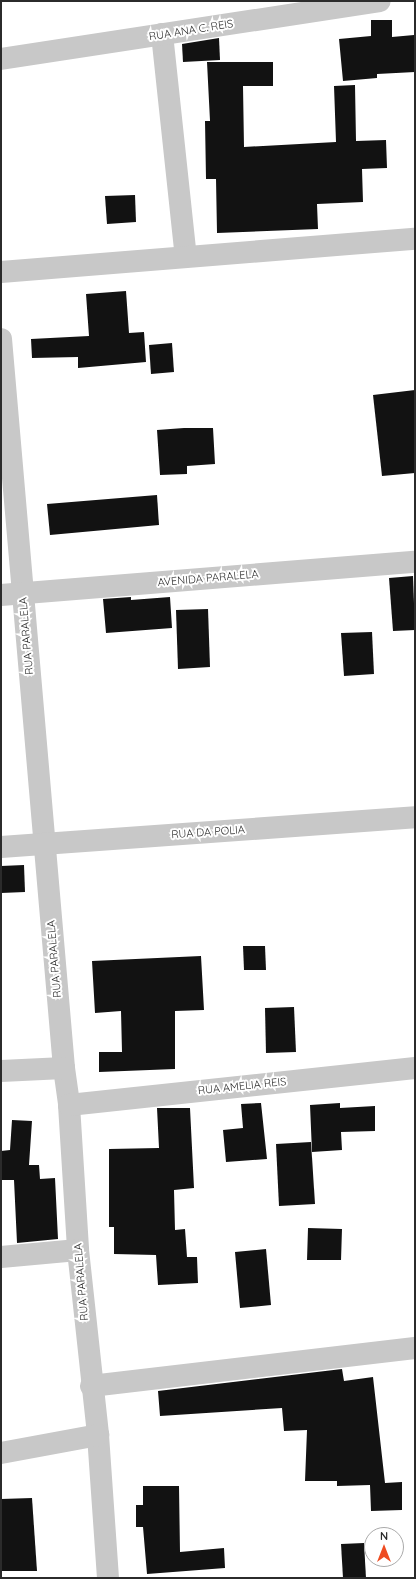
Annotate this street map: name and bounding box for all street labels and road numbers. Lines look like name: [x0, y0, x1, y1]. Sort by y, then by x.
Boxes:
street label: RUA ANA C. REIS: [148, 17, 234, 43]
street label: AVENIDA PARALELA: [157, 567, 259, 589]
street label: RUA PARALELA: [16, 597, 36, 675]
street label: RUA DA POLIA: [171, 823, 245, 841]
street label: RUA PARALELA: [44, 920, 64, 998]
street label: RUA AMELIA REIS: [197, 1075, 287, 1097]
street label: RUA PARALELA: [71, 1243, 91, 1321]

